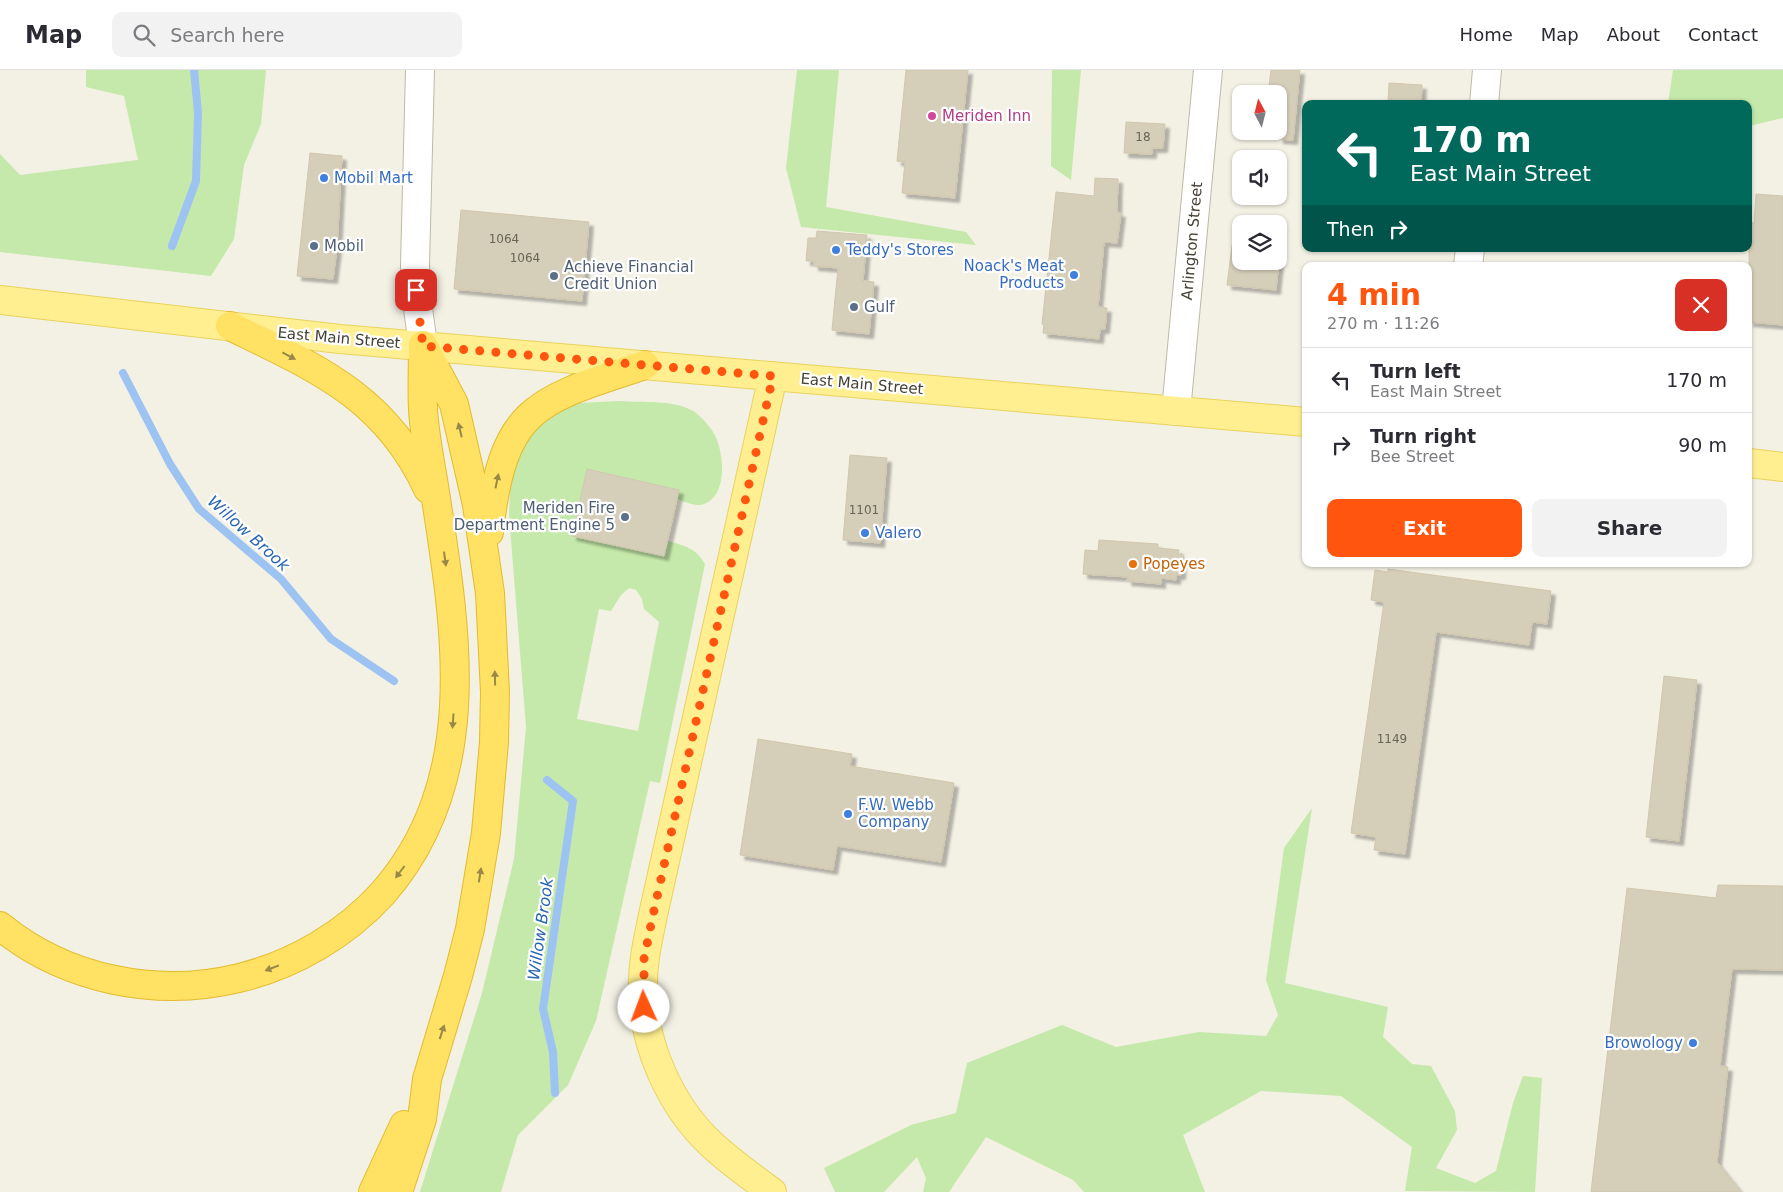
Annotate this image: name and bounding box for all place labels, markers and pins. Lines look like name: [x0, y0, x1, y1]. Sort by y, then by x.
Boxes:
place label: Meriden Inn: [942, 107, 1031, 125]
marker: Meriden Inn: [926, 110, 938, 122]
place label: Mobil Mart: [334, 169, 413, 187]
marker: Mobil Mart: [318, 172, 330, 184]
place label: Mobil: [324, 237, 364, 255]
marker: Mobil: [308, 240, 320, 252]
place label: Teddy's Stores: [845, 241, 954, 259]
marker: Teddy's Stores: [830, 244, 842, 256]
place label: Noack's Meat Products: [964, 257, 1064, 292]
place label: Achieve Financial Credit Union: [564, 258, 694, 293]
pin: [395, 269, 437, 311]
marker: Noack's Meat Products: [1068, 269, 1080, 281]
marker: Achieve Financial Credit Union: [548, 270, 560, 282]
place label: Gulf: [864, 298, 895, 316]
marker: Gulf: [848, 301, 860, 313]
place label: Meriden Fire Department Engine 5: [454, 499, 615, 534]
marker: Meriden Fire Department Engine 5: [619, 511, 631, 523]
place label: Valero: [875, 524, 922, 542]
marker: Valero: [859, 527, 871, 539]
place label: Popeyes: [1143, 555, 1206, 573]
marker: Popeyes: [1127, 558, 1139, 570]
place label: F.W. Webb Company: [858, 796, 934, 831]
marker: F.W. Webb Company: [842, 808, 854, 820]
place label: Browology: [1605, 1034, 1683, 1052]
marker: Browology: [1687, 1037, 1699, 1049]

